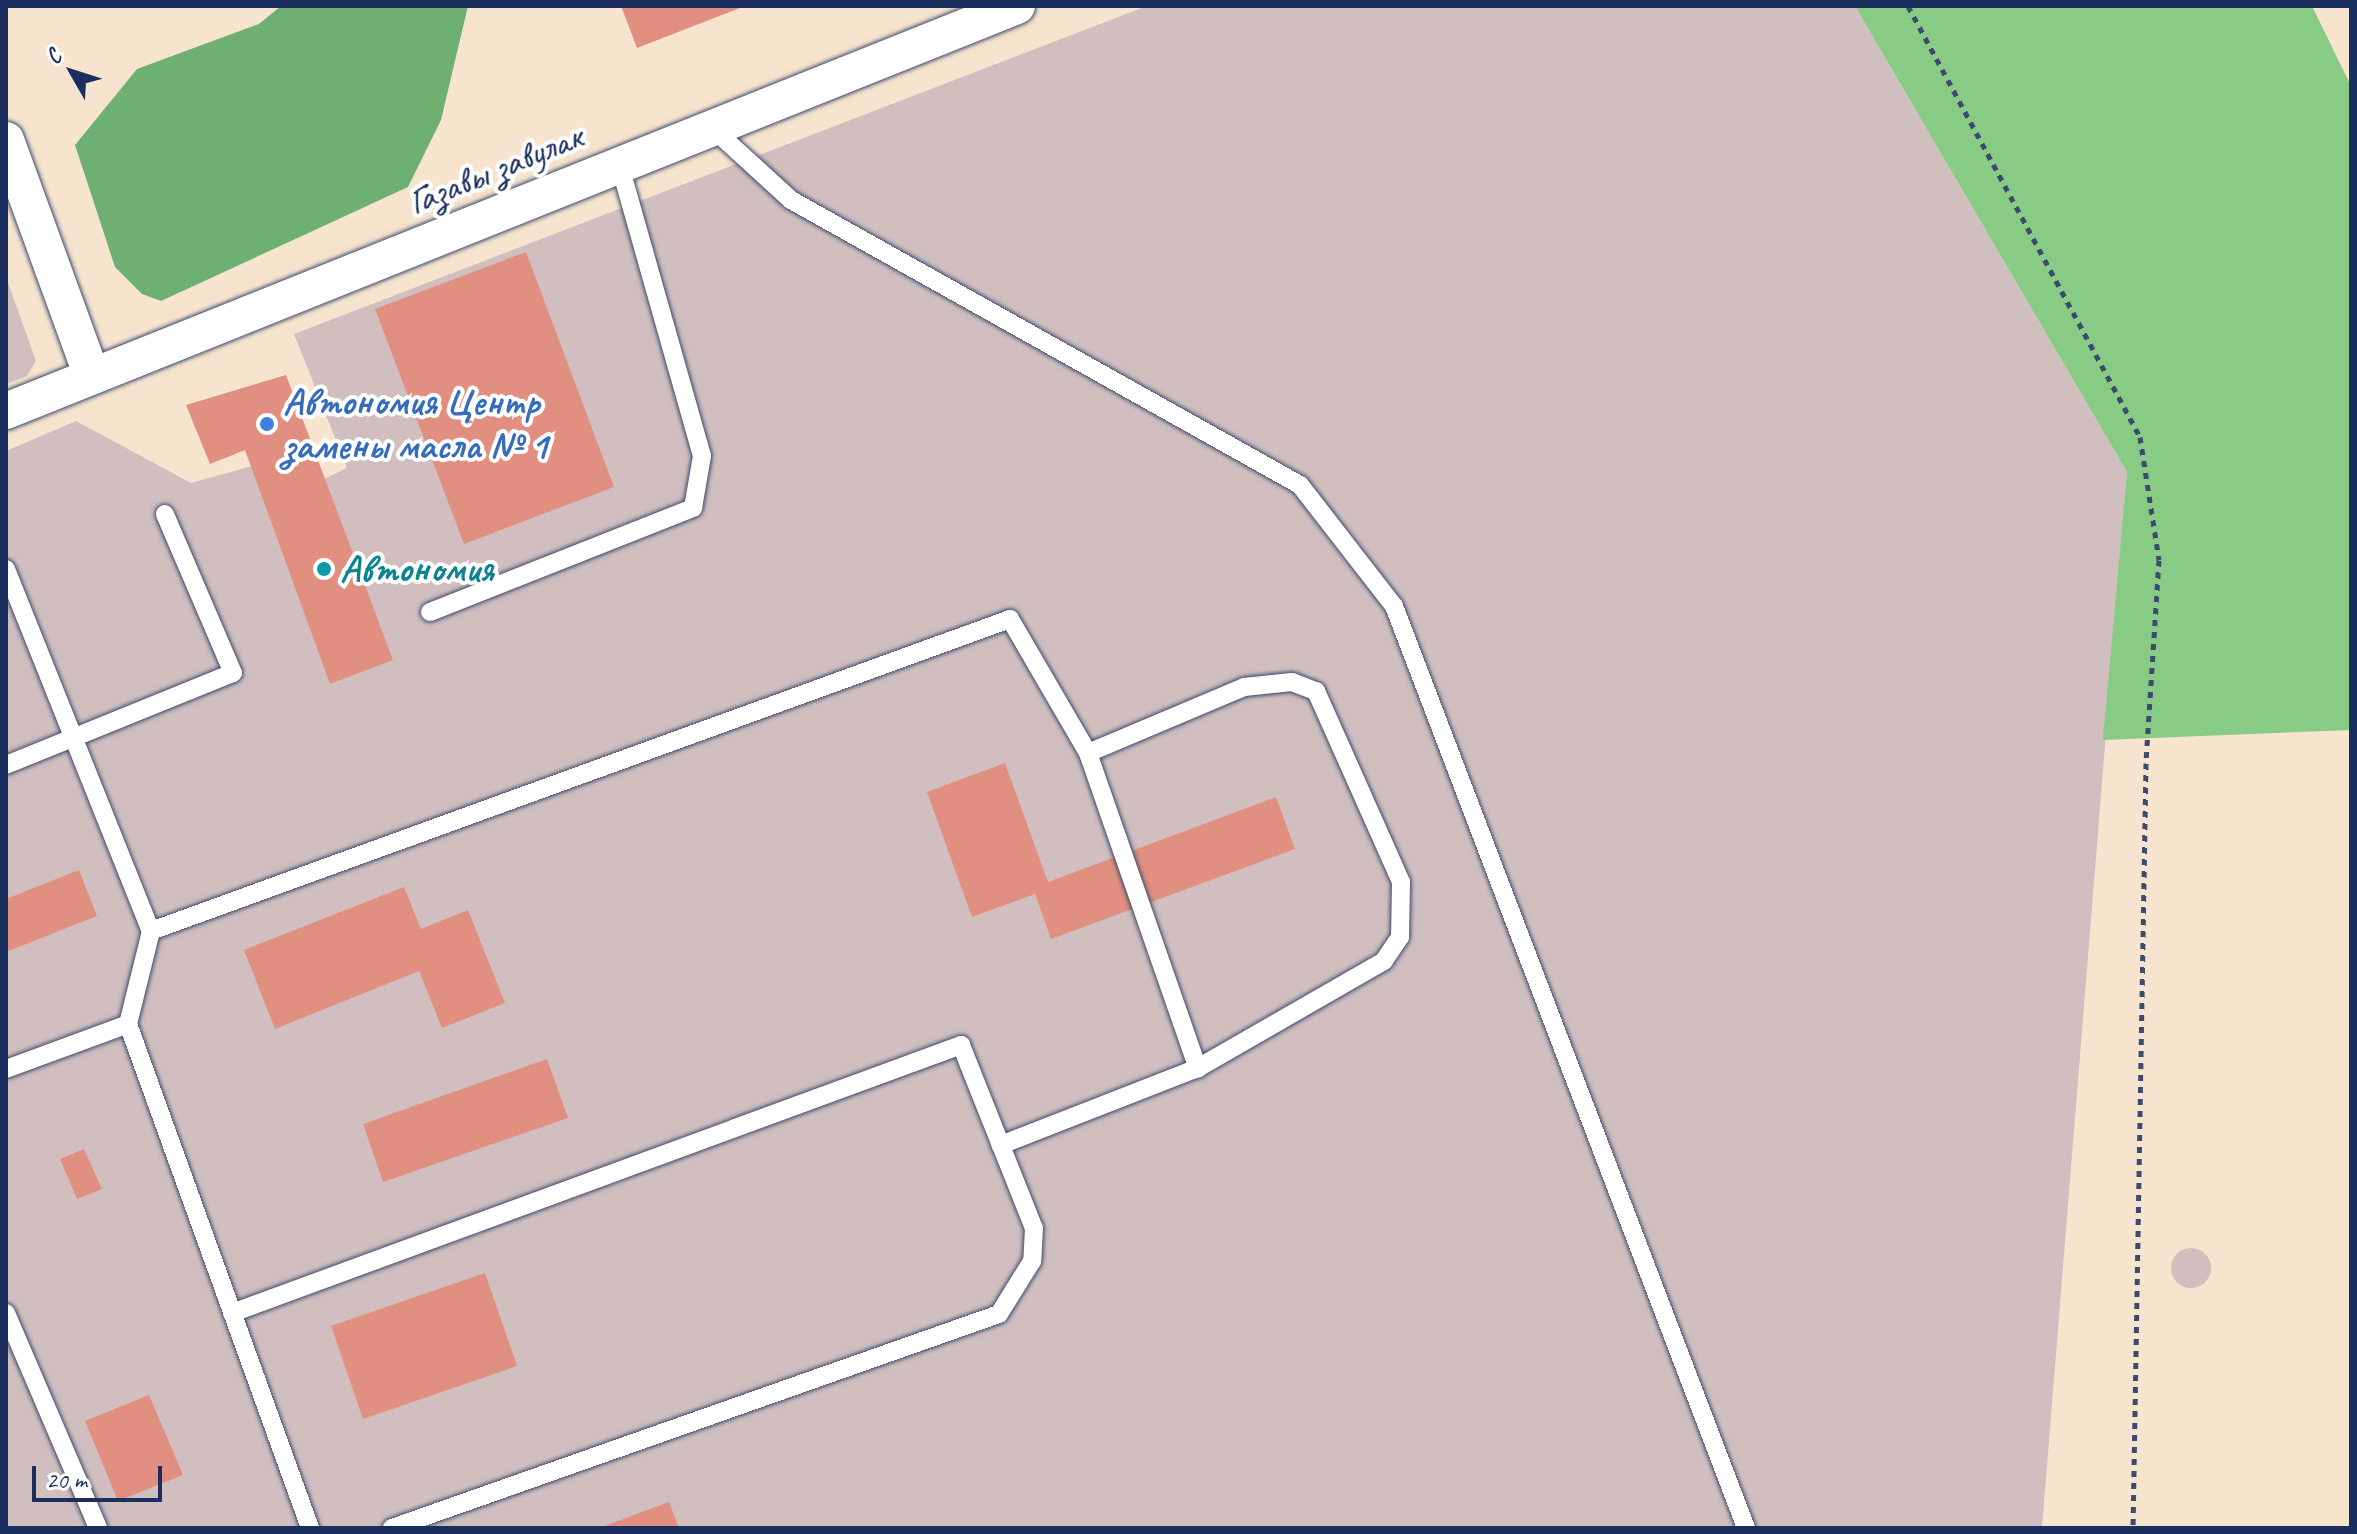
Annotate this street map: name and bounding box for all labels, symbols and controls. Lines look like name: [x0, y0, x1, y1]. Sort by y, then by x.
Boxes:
north arrow: [32, 32, 112, 112]
text: С: [39, 44, 68, 70]
street label: Газавы завулак: [401, 113, 589, 225]
place label: Автономия Центр замены масла № 1: [283, 379, 547, 468]
marker: Автономия Центр замены масла № 1: [258, 415, 276, 433]
place label: Автономия: [340, 546, 494, 592]
marker: Автономия: [315, 560, 333, 578]
scale bar: [36, 1450, 166, 1500]
text: 20 m: [46, 1465, 87, 1495]

